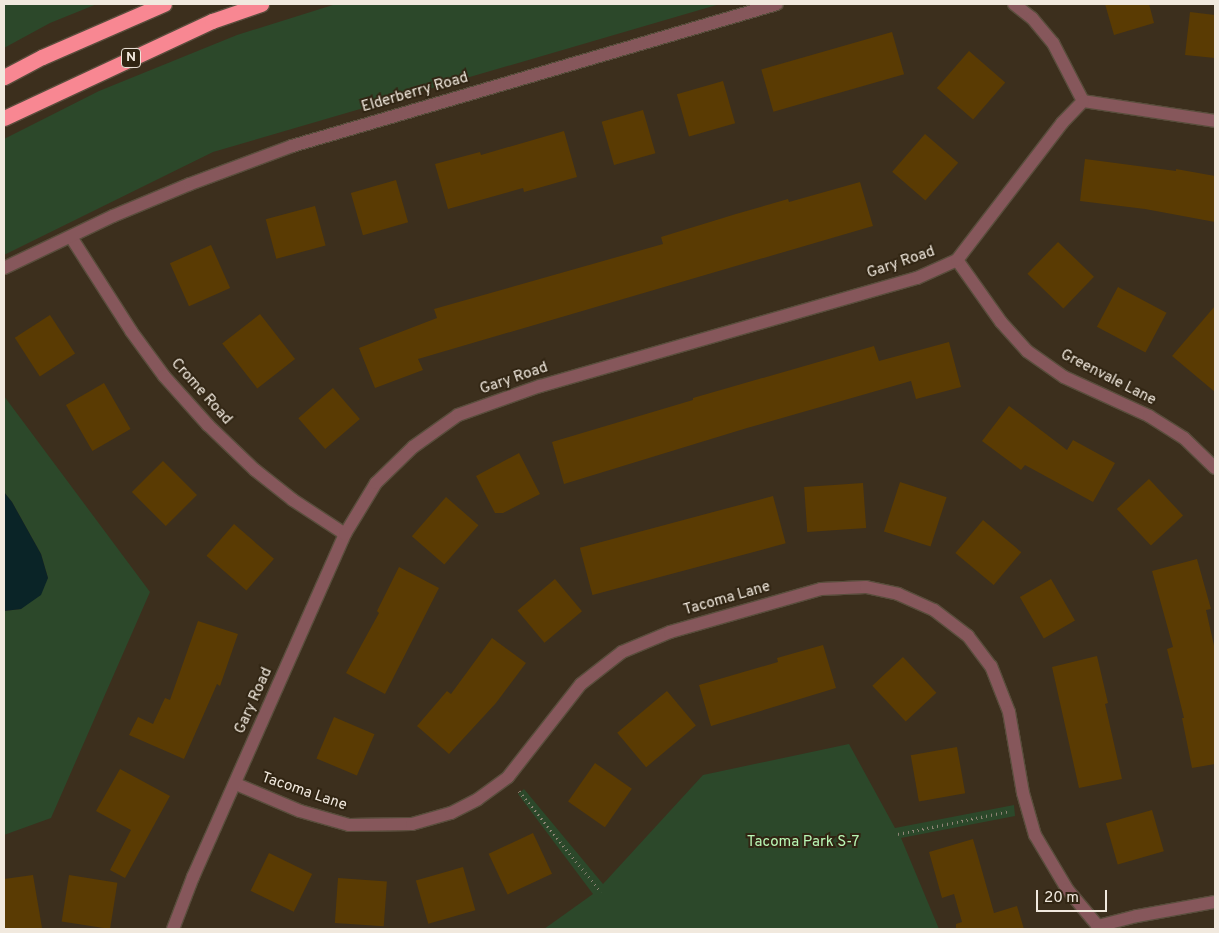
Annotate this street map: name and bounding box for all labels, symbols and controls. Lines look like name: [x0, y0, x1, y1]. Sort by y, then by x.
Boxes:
road number: N: [120, 46, 142, 70]
street label: Elderberry Road: [360, 69, 470, 117]
street label: Gary Road: [865, 243, 937, 283]
street label: Greenvale Lane: [1057, 346, 1159, 410]
street label: Crome Road: [167, 355, 235, 429]
street label: Gary Road: [478, 359, 550, 399]
street label: Tacoma Lane: [682, 578, 772, 620]
street label: Gary Road: [231, 665, 277, 737]
street label: Tacoma Lane: [259, 769, 349, 815]
park label: Tacoma Park S-7: [747, 834, 859, 852]
scale bar: [1039, 880, 1110, 912]
text: 20 m: [1044, 889, 1079, 908]

